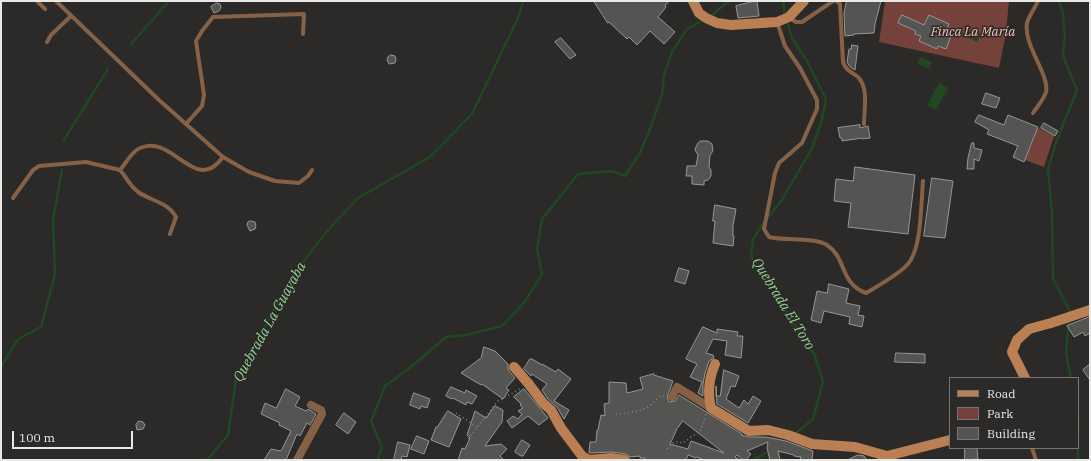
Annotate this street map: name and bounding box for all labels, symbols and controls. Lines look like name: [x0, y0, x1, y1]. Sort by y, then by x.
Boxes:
park label: Finca La María: [931, 24, 1015, 40]
water label: Quebrada El Toro: [748, 255, 818, 353]
water label: Quebrada La Guayaba: [230, 259, 310, 385]
legend: [949, 377, 1079, 449]
text: Road: [987, 386, 1016, 401]
text: Park: [987, 406, 1013, 421]
scale bar: [14, 423, 135, 449]
text: Building: [987, 426, 1035, 441]
text: 100 m: [19, 430, 55, 445]

